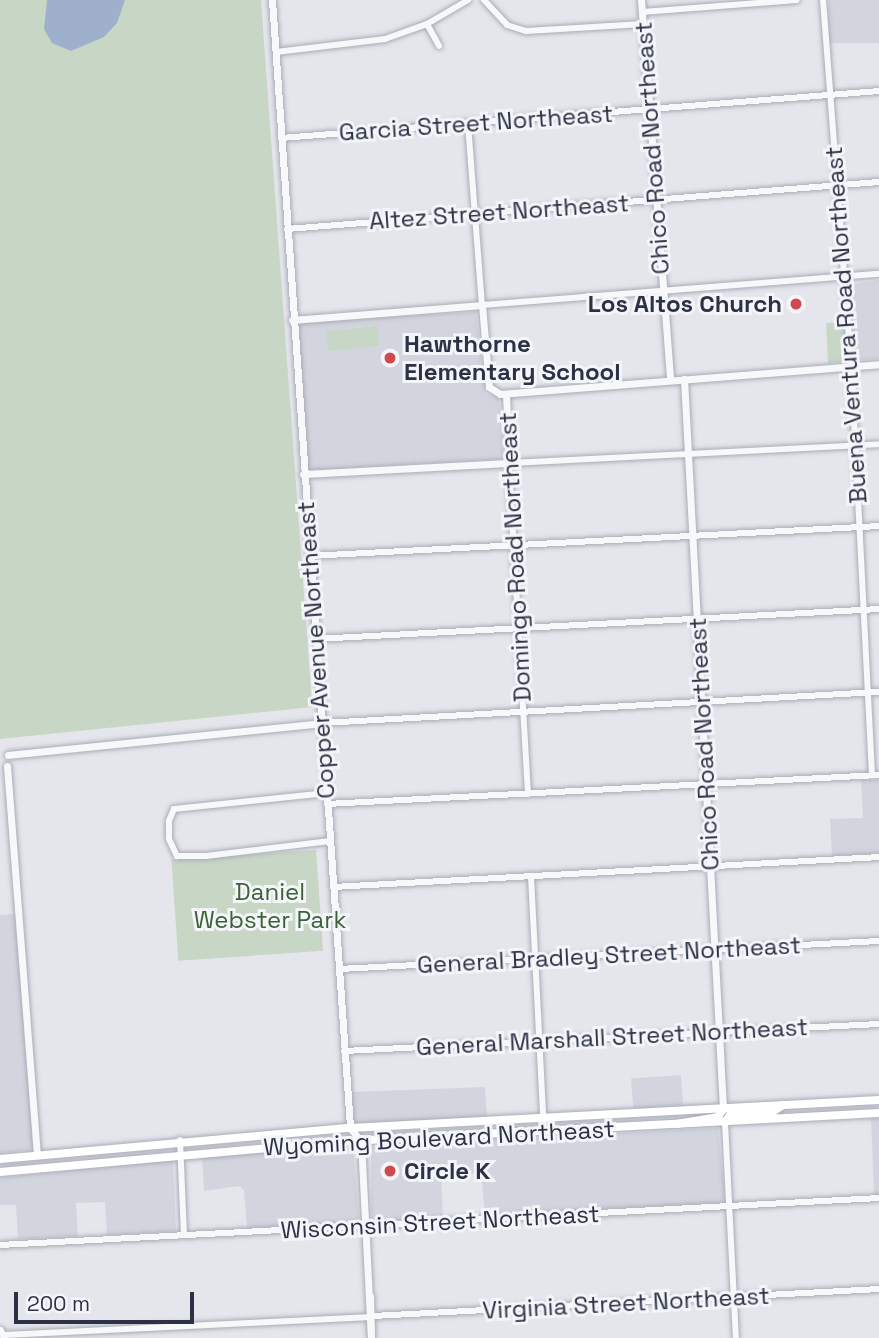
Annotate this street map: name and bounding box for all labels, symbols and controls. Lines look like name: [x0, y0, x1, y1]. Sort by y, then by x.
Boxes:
street label: Chico Road Northeast: [629, 21, 675, 275]
street label: Garcia Street Northeast: [338, 99, 614, 147]
street label: Buena Ventura Road Northeast: [819, 145, 873, 505]
street label: Altez Street Northeast: [368, 189, 630, 235]
place label: Los Altos Church: [587, 290, 782, 318]
marker: Los Altos Church: [788, 296, 804, 312]
place label: Hawthorne Elementary School: [404, 330, 621, 386]
marker: Hawthorne Elementary School: [382, 350, 398, 366]
street label: Domingo Road Northeast: [493, 411, 537, 703]
street label: Copper Avenue Northeast: [291, 500, 341, 800]
street label: Chico Road Northeast: [683, 617, 725, 871]
park label: Daniel Webster Park: [194, 878, 346, 934]
street label: General Bradley Street Northeast: [416, 931, 802, 979]
street label: General Marshall Street Northeast: [415, 1012, 809, 1062]
street label: Wyoming Boulevard Northeast: [263, 1114, 615, 1162]
place label: Circle K: [404, 1157, 490, 1185]
marker: Circle K: [382, 1163, 398, 1179]
street label: Wisconsin Street Northeast: [280, 1199, 600, 1245]
scale bar: [18, 1278, 198, 1322]
street label: Virginia Street Northeast: [482, 1281, 770, 1325]
text: 200 m: [27, 1290, 90, 1317]

